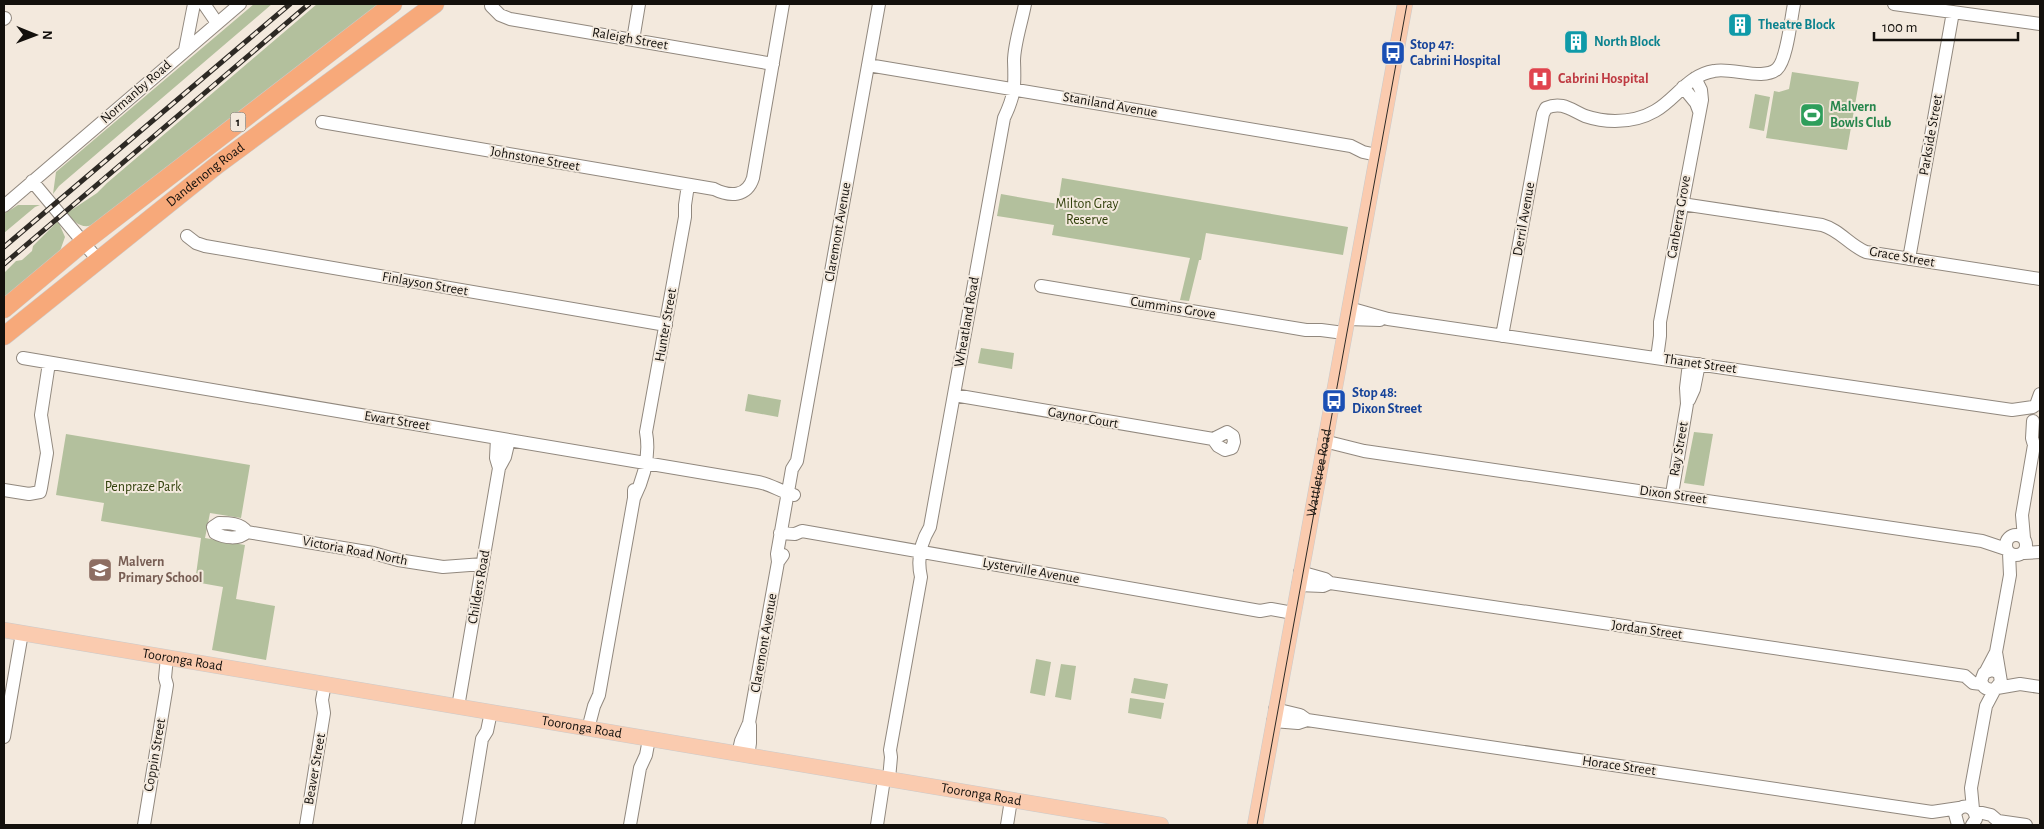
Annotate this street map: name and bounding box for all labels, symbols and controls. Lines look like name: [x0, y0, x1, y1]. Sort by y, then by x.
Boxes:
north arrow: [10, 10, 60, 60]
scale bar: [1874, 10, 2018, 42]
building icon: Theatre Block: [1727, 12, 1753, 38]
place label: Theatre Block: [1758, 18, 1835, 32]
text: 100 m: [1882, 20, 1917, 35]
street label: Raleigh Street: [591, 25, 669, 53]
building icon: North Block: [1563, 29, 1589, 55]
text: N: [40, 30, 54, 40]
place label: North Block: [1594, 35, 1661, 49]
place label: Stop 47: Cabrini Hospital: [1410, 38, 1501, 68]
bus stop icon: Stop 47: Cabrini Hospital: [1380, 40, 1406, 66]
street label: Normanby Road: [98, 58, 174, 126]
hospital icon: Cabrini Hospital: [1527, 66, 1553, 92]
place label: Cabrini Hospital: [1558, 72, 1649, 86]
street label: Staniland Avenue: [1062, 90, 1158, 120]
street label: Parkside Street: [1917, 93, 1945, 176]
place label: Malvern Bowls Club: [1830, 100, 1891, 130]
sports icon: Malvern Bowls Club: [1799, 102, 1825, 128]
road number: 1: [230, 112, 246, 132]
street label: Dandenong Road: [164, 140, 247, 210]
street label: Johnstone Street: [489, 144, 581, 174]
street label: Canberra Grove: [1665, 175, 1693, 259]
street label: Claremont Avenue: [822, 181, 854, 283]
street label: Derril Avenue: [1511, 181, 1537, 257]
park label: Milton Gray Reserve: [1055, 197, 1119, 227]
street label: Grace Street: [1868, 244, 1936, 270]
street label: Finlayson Street: [381, 270, 469, 299]
street label: Wheatland Road: [952, 276, 982, 368]
street label: Hunter Street: [653, 287, 679, 363]
street label: Cummins Grove: [1129, 294, 1217, 322]
street label: Thanet Street: [1663, 352, 1738, 376]
place label: Stop 48: Dixon Street: [1352, 386, 1422, 416]
bus stop icon: Stop 48: Dixon Street: [1321, 388, 1347, 414]
street label: Gaynor Court: [1047, 405, 1120, 431]
street label: Ewart Street: [363, 409, 431, 433]
street label: Ray Street: [1667, 420, 1691, 477]
street label: Wattletree Road: [1304, 428, 1334, 518]
park label: Penpraze Park: [105, 480, 182, 494]
street label: Dixon Street: [1639, 483, 1708, 507]
street label: Victoria Road North: [301, 534, 409, 568]
street label: Childers Road: [466, 549, 492, 625]
place label: Malvern Primary School: [118, 555, 203, 585]
street label: Lysterville Avenue: [982, 556, 1080, 586]
school or university icon: Malvern Primary School: [87, 557, 113, 583]
street label: Claremont Avenue: [748, 592, 780, 694]
street label: Jordan Street: [1611, 618, 1684, 642]
street label: Tooronga Road: [141, 646, 224, 674]
street label: Tooronga Road: [541, 714, 623, 741]
street label: Coppin Street: [142, 717, 168, 793]
street label: Beaver Street: [302, 732, 328, 806]
street label: Horace Street: [1581, 754, 1657, 778]
street label: Tooronga Road: [940, 781, 1022, 808]

